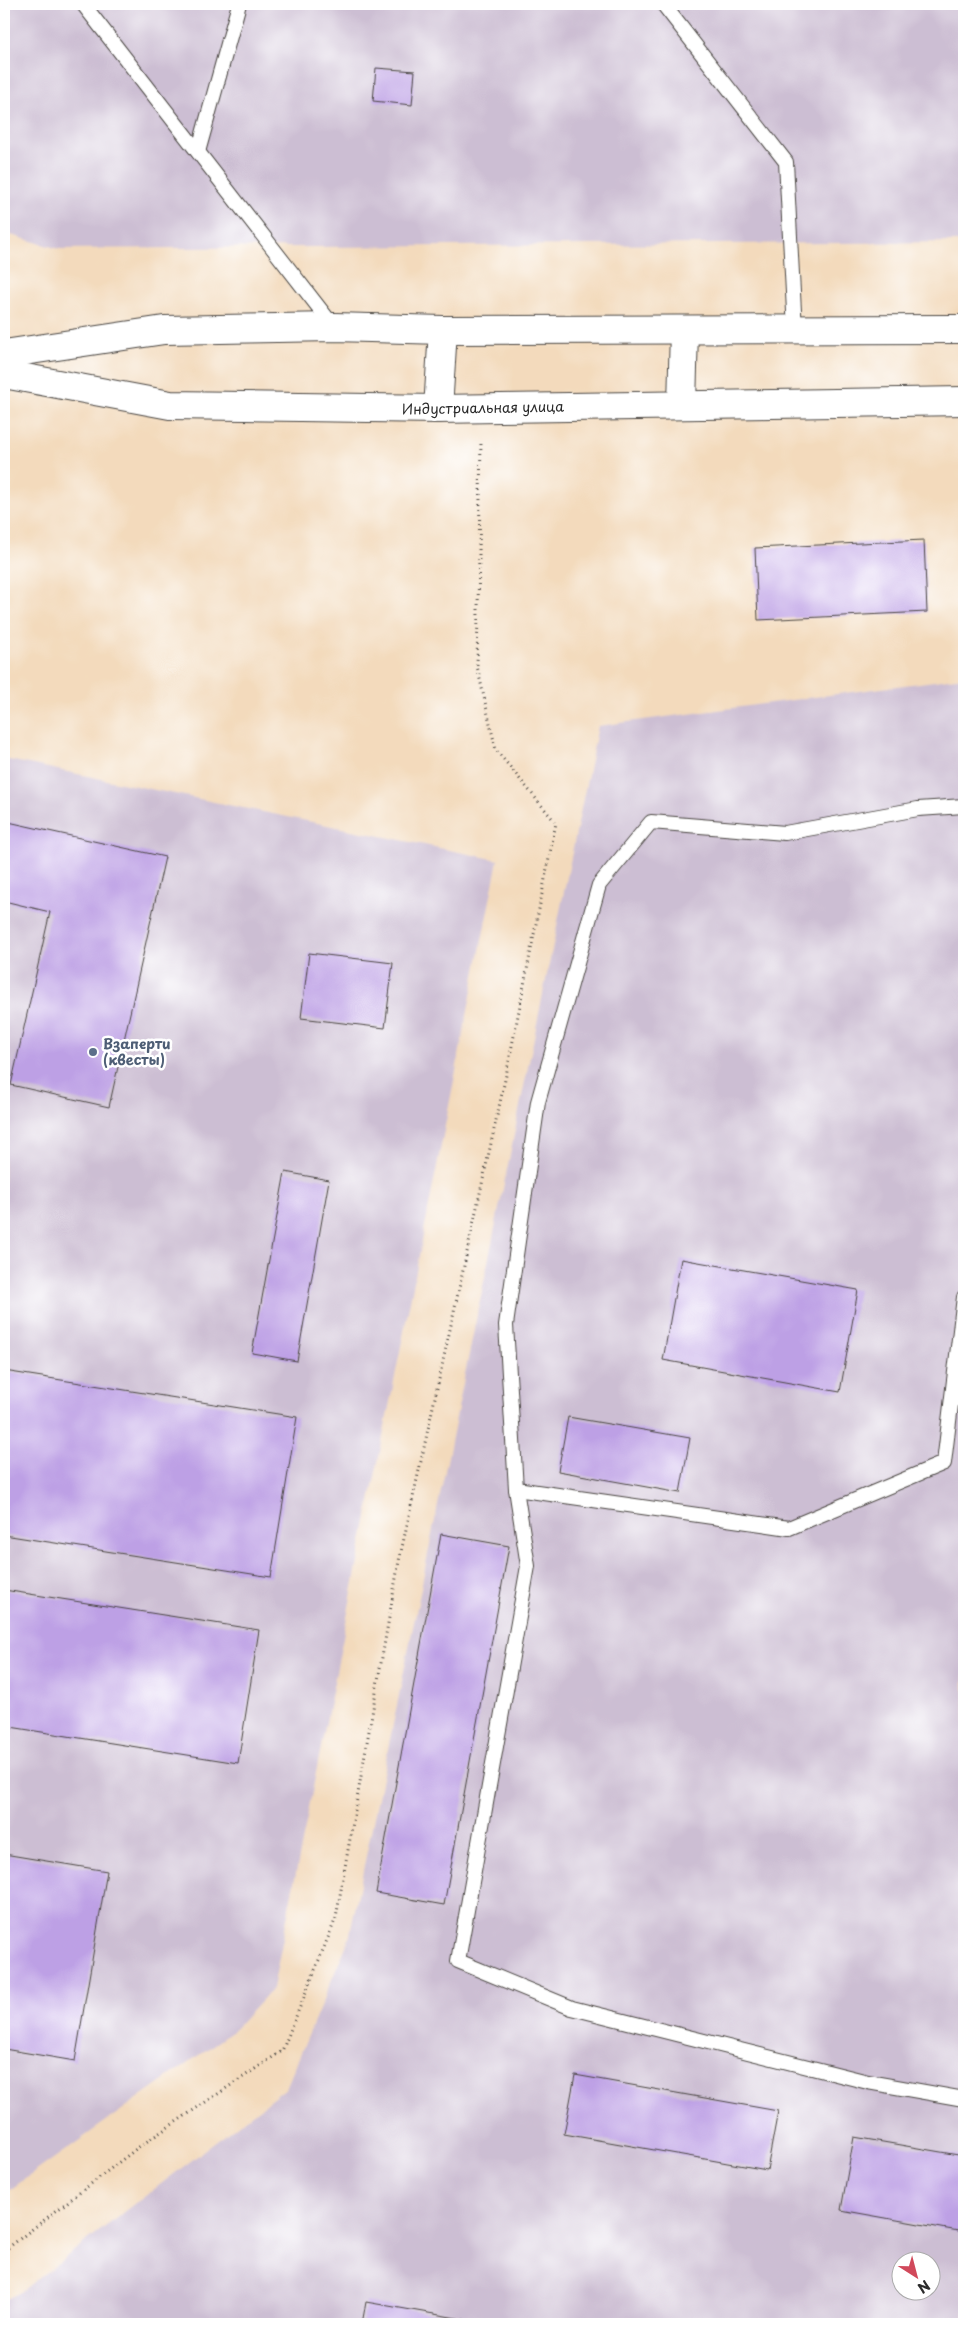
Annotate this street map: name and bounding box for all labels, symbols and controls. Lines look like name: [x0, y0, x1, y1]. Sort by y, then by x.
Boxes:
street label: Индустриальная улица: [402, 396, 564, 419]
place label: Взаперти (квесты): [103, 1033, 171, 1070]
marker: Взаперти (квесты): [87, 1046, 99, 1058]
north arrow: [890, 2250, 940, 2300]
text: N: [913, 2275, 935, 2299]

